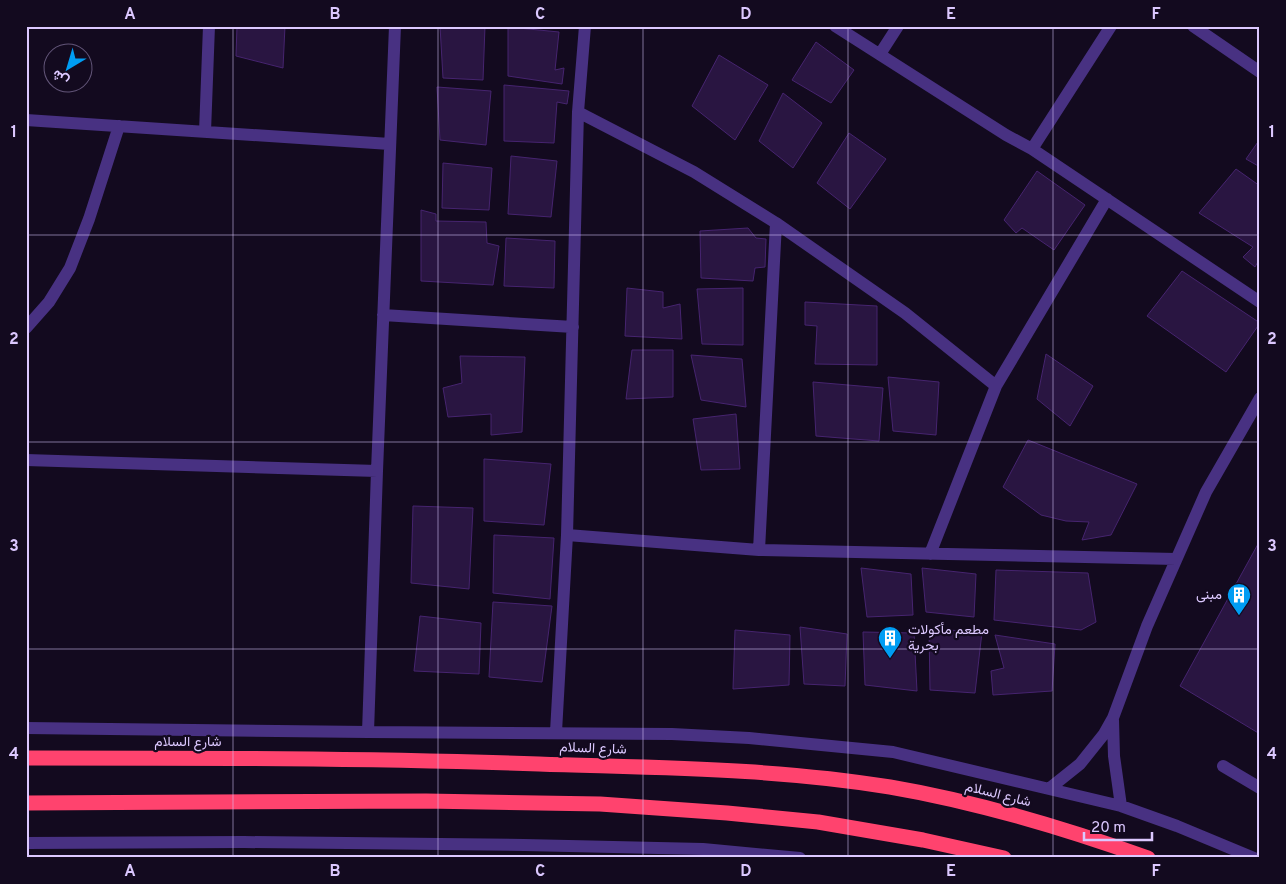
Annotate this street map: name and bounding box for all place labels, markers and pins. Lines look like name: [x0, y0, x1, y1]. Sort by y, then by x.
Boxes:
building icon: مبنى: [1226, 582, 1252, 616]
place label: مبنى: [1196, 587, 1222, 604]
place label: مطعم مأكولات بحرية: [908, 622, 989, 655]
building icon: مطعم مأكولات بحرية: [877, 625, 903, 659]

